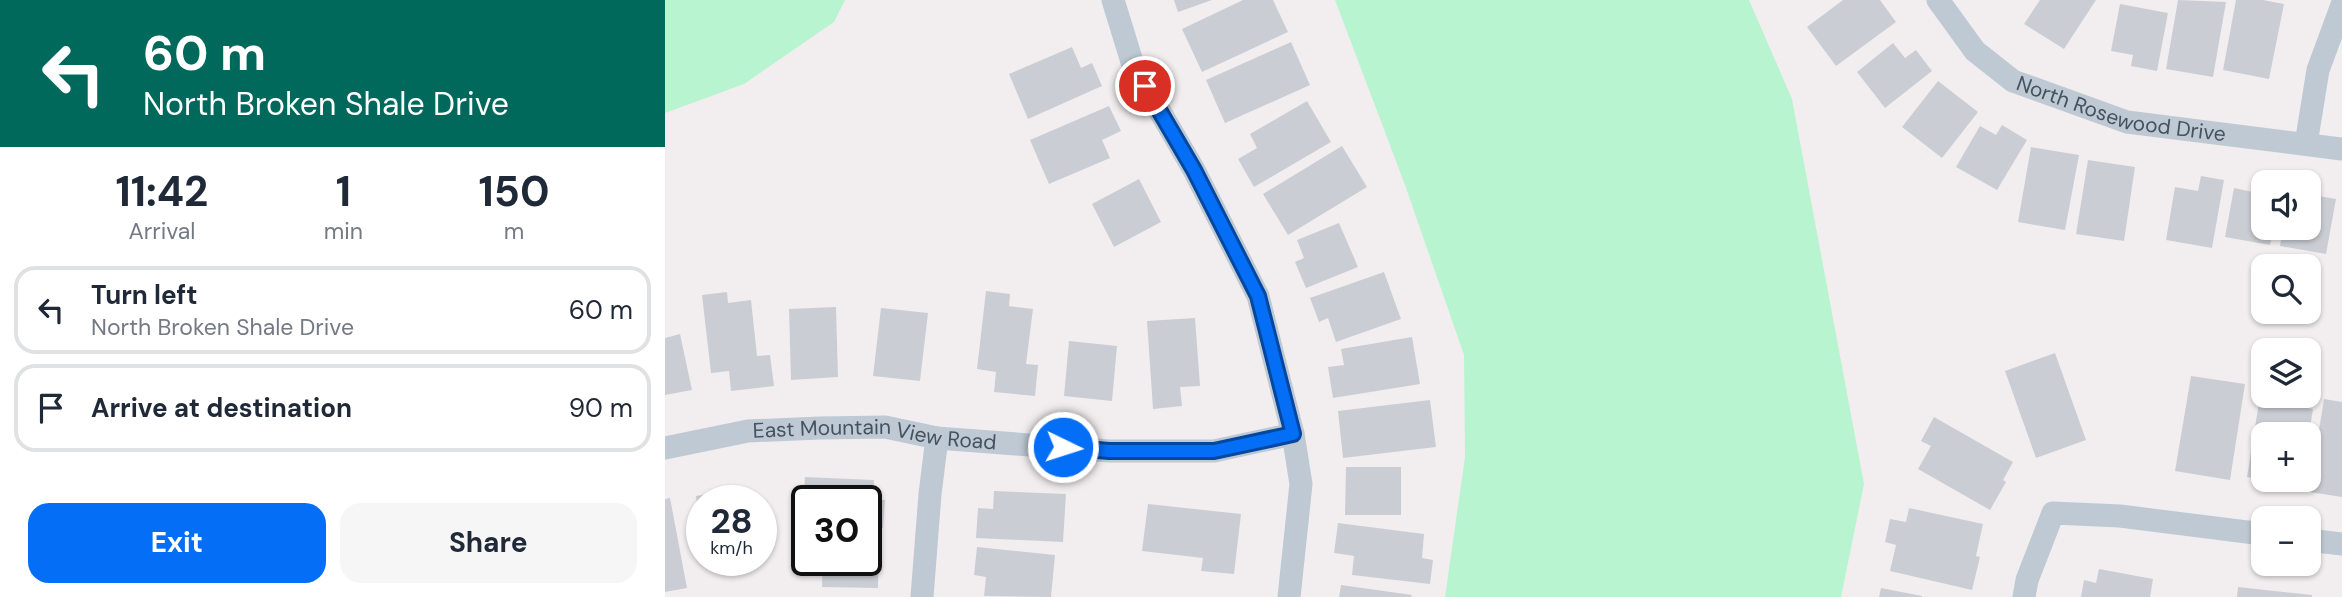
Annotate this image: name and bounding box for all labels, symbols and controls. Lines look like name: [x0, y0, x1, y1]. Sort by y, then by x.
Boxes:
text: 60 m: [143, 21, 266, 85]
icon: left: [28, 28, 119, 119]
pin: [1115, 56, 1175, 116]
icon: arrive: [1126, 67, 1164, 105]
street label: North Rosewood Drive: [2013, 69, 2228, 148]
text: North Broken Shale Drive: [143, 83, 509, 125]
text: 11:42: [116, 164, 208, 219]
text: 1: [336, 164, 351, 219]
text: 150: [479, 164, 549, 219]
map controls: [2251, 170, 2321, 576]
button: sound: [2251, 170, 2321, 240]
text: Arrival: [128, 216, 195, 246]
text: min: [324, 216, 363, 246]
text: m: [504, 216, 524, 246]
button: search: [2251, 254, 2321, 324]
text: Turn left: [91, 278, 198, 312]
icon: left: [32, 291, 70, 329]
text: 60 m: [569, 293, 633, 327]
text: North Broken Shale Drive: [91, 312, 354, 342]
button: layers: [2251, 338, 2321, 408]
icon: arrive: [32, 389, 70, 427]
text: Arrive at destination: [91, 391, 352, 425]
text: 90 m: [569, 391, 633, 425]
position arrow: [1026, 410, 1100, 484]
street label: East Mountain View Road: [752, 413, 997, 456]
button: +: [2251, 422, 2321, 492]
speed limit sign: 30: [791, 485, 882, 576]
text: 28: [710, 498, 753, 544]
button: Exit: [28, 503, 326, 583]
button: Share: [340, 503, 637, 583]
button: −: [2251, 506, 2321, 576]
text: km/h: [710, 536, 753, 560]

